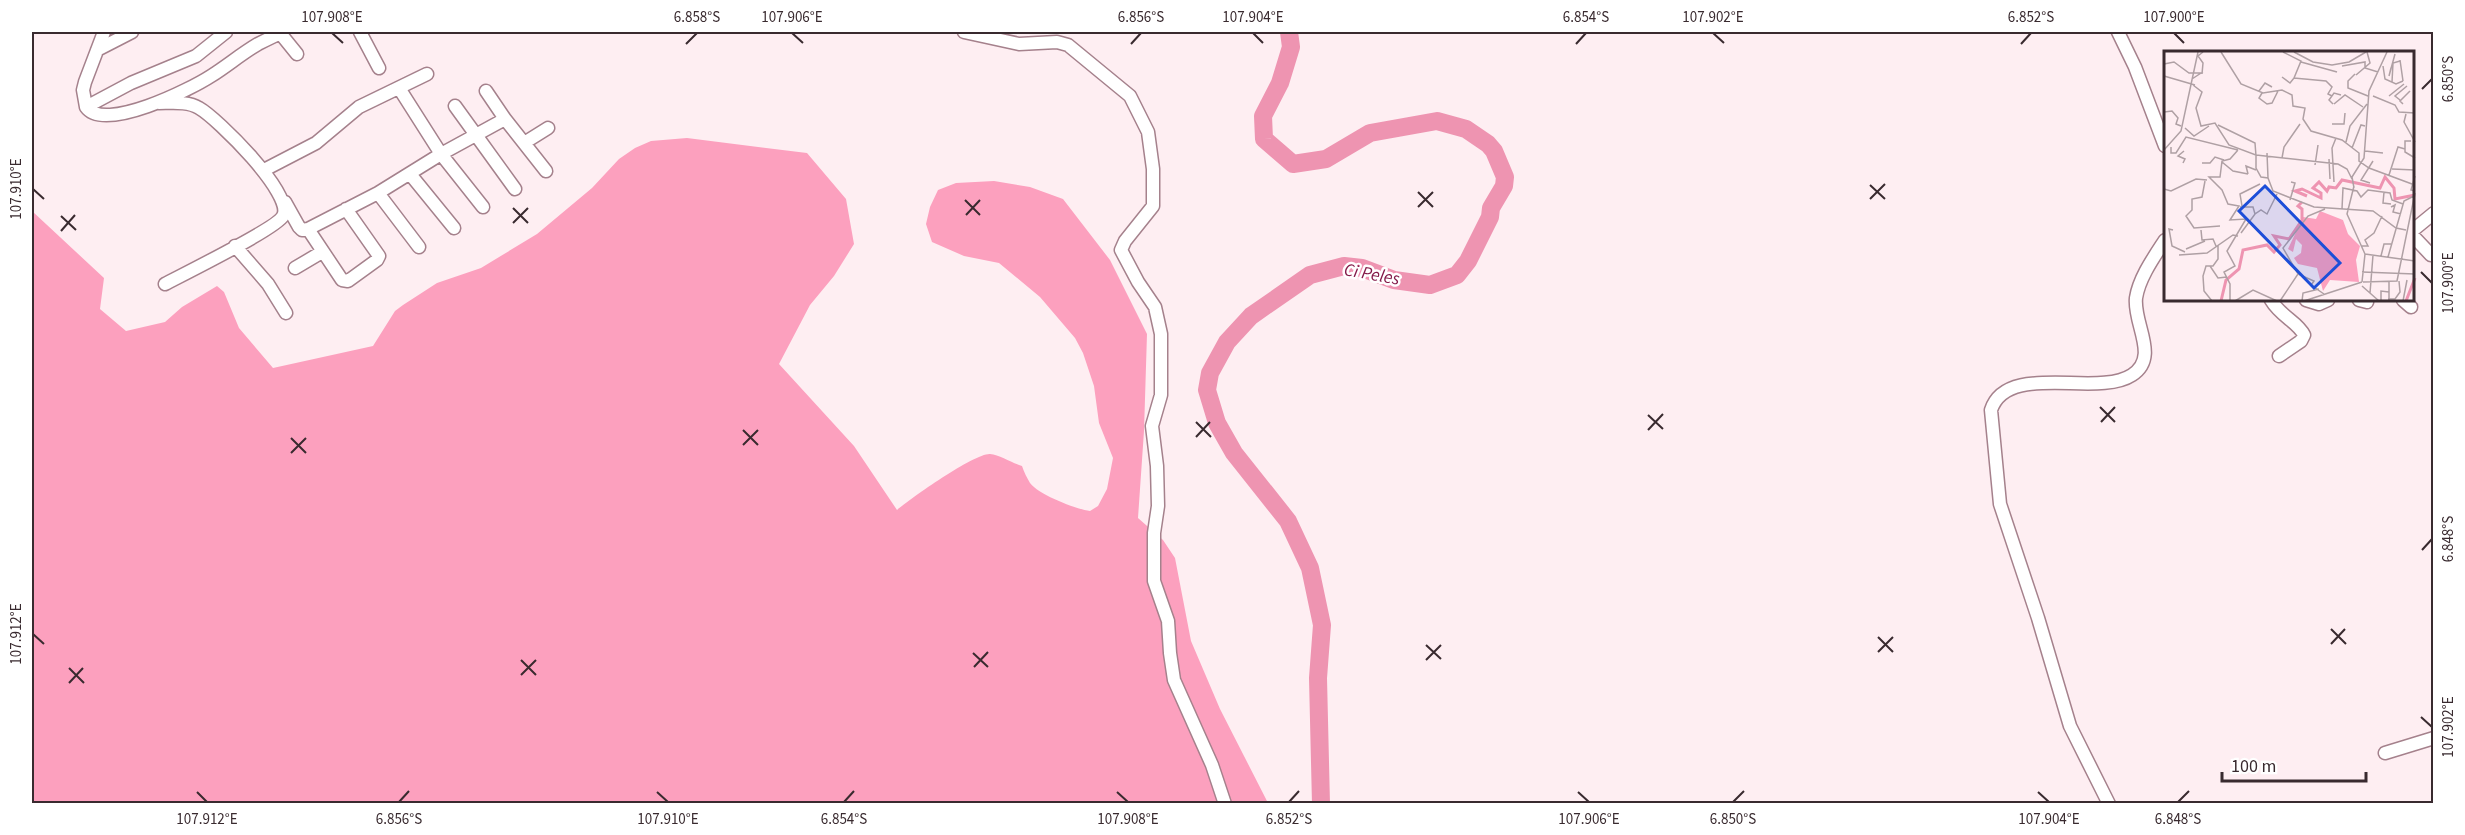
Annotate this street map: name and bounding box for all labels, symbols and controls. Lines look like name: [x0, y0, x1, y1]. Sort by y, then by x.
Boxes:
text: 107.908°E: [301, 7, 363, 28]
text: 6.858°S: [674, 7, 720, 28]
text: 107.906°E: [761, 7, 823, 28]
text: 6.856°S: [1118, 7, 1164, 28]
text: 107.904°E: [1222, 7, 1284, 28]
text: 6.854°S: [1563, 7, 1609, 28]
text: 107.902°E: [1682, 7, 1744, 28]
text: 6.852°S: [2008, 7, 2054, 28]
text: 107.900°E: [2143, 7, 2205, 28]
inset map: [2164, 51, 2414, 302]
text: 6.850°S: [2438, 56, 2459, 102]
text: 107.910°E: [6, 158, 27, 220]
text: 107.900°E: [2438, 252, 2459, 314]
water label: Ci Peles: [1342, 257, 1402, 292]
text: 6.848°S: [2438, 516, 2459, 562]
text: 107.912°E: [6, 603, 27, 665]
text: 107.902°E: [2438, 696, 2459, 758]
scale bar: [2222, 745, 2366, 783]
text: 100 m: [2231, 754, 2276, 779]
text: 107.912°E: [176, 809, 238, 830]
text: 6.856°S: [376, 809, 422, 830]
text: 107.910°E: [637, 809, 699, 830]
text: 6.854°S: [821, 809, 867, 830]
text: 107.908°E: [1097, 809, 1159, 830]
text: 6.852°S: [1266, 809, 1312, 830]
text: 107.906°E: [1558, 809, 1620, 830]
text: 6.850°S: [1710, 809, 1756, 830]
text: 107.904°E: [2018, 809, 2080, 830]
text: 6.848°S: [2155, 809, 2201, 830]

